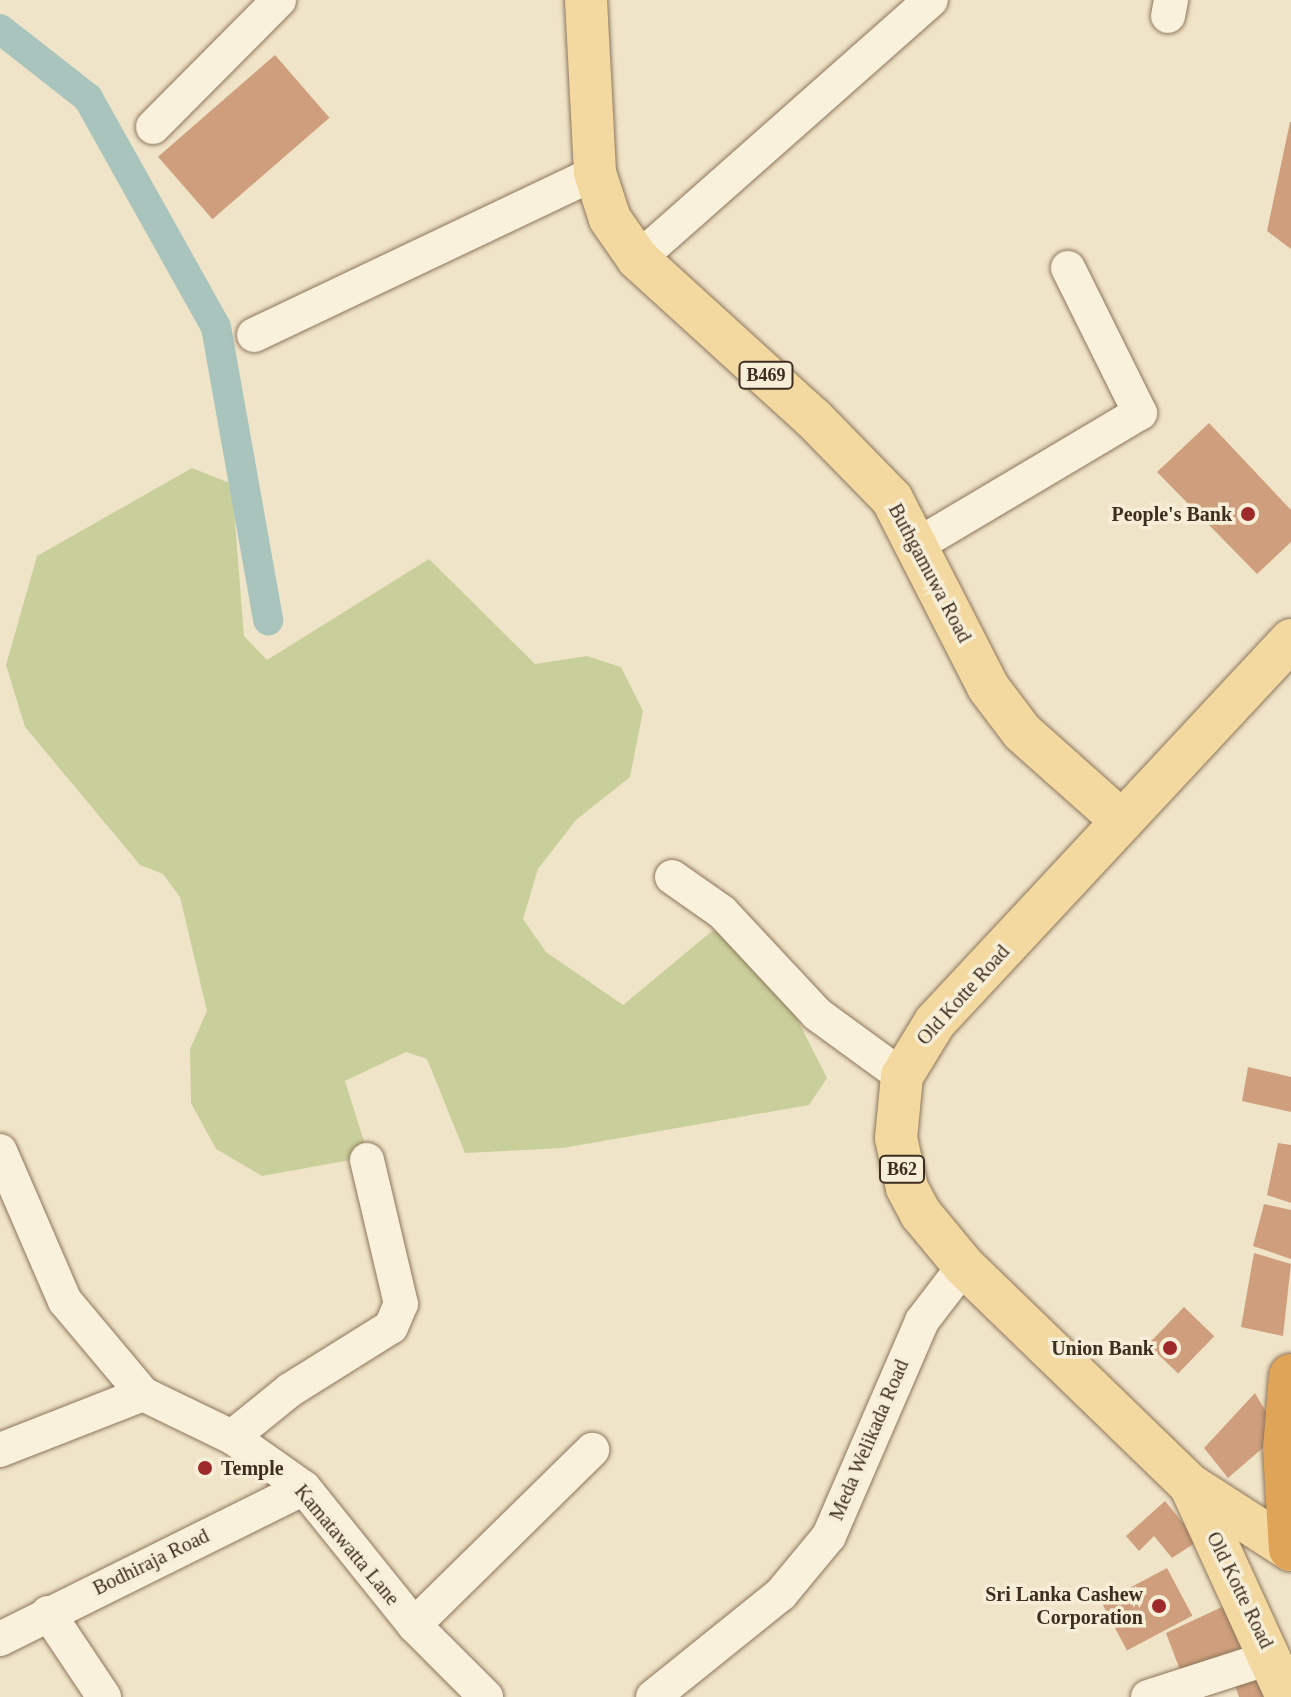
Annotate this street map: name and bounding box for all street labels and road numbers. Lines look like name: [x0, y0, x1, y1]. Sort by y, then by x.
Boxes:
road number: B469: [738, 361, 794, 389]
street label: Buthgamuwa Road: [883, 499, 977, 647]
street label: Old Kotte Road: [912, 940, 1014, 1050]
road number: B62: [878, 1155, 926, 1183]
street label: Meda Welikada Road: [824, 1356, 914, 1524]
street label: Kamatawatta Lane: [289, 1480, 405, 1610]
street label: Bodhiraja Road: [89, 1524, 213, 1600]
street label: Old Kotte Road: [1201, 1528, 1279, 1652]

